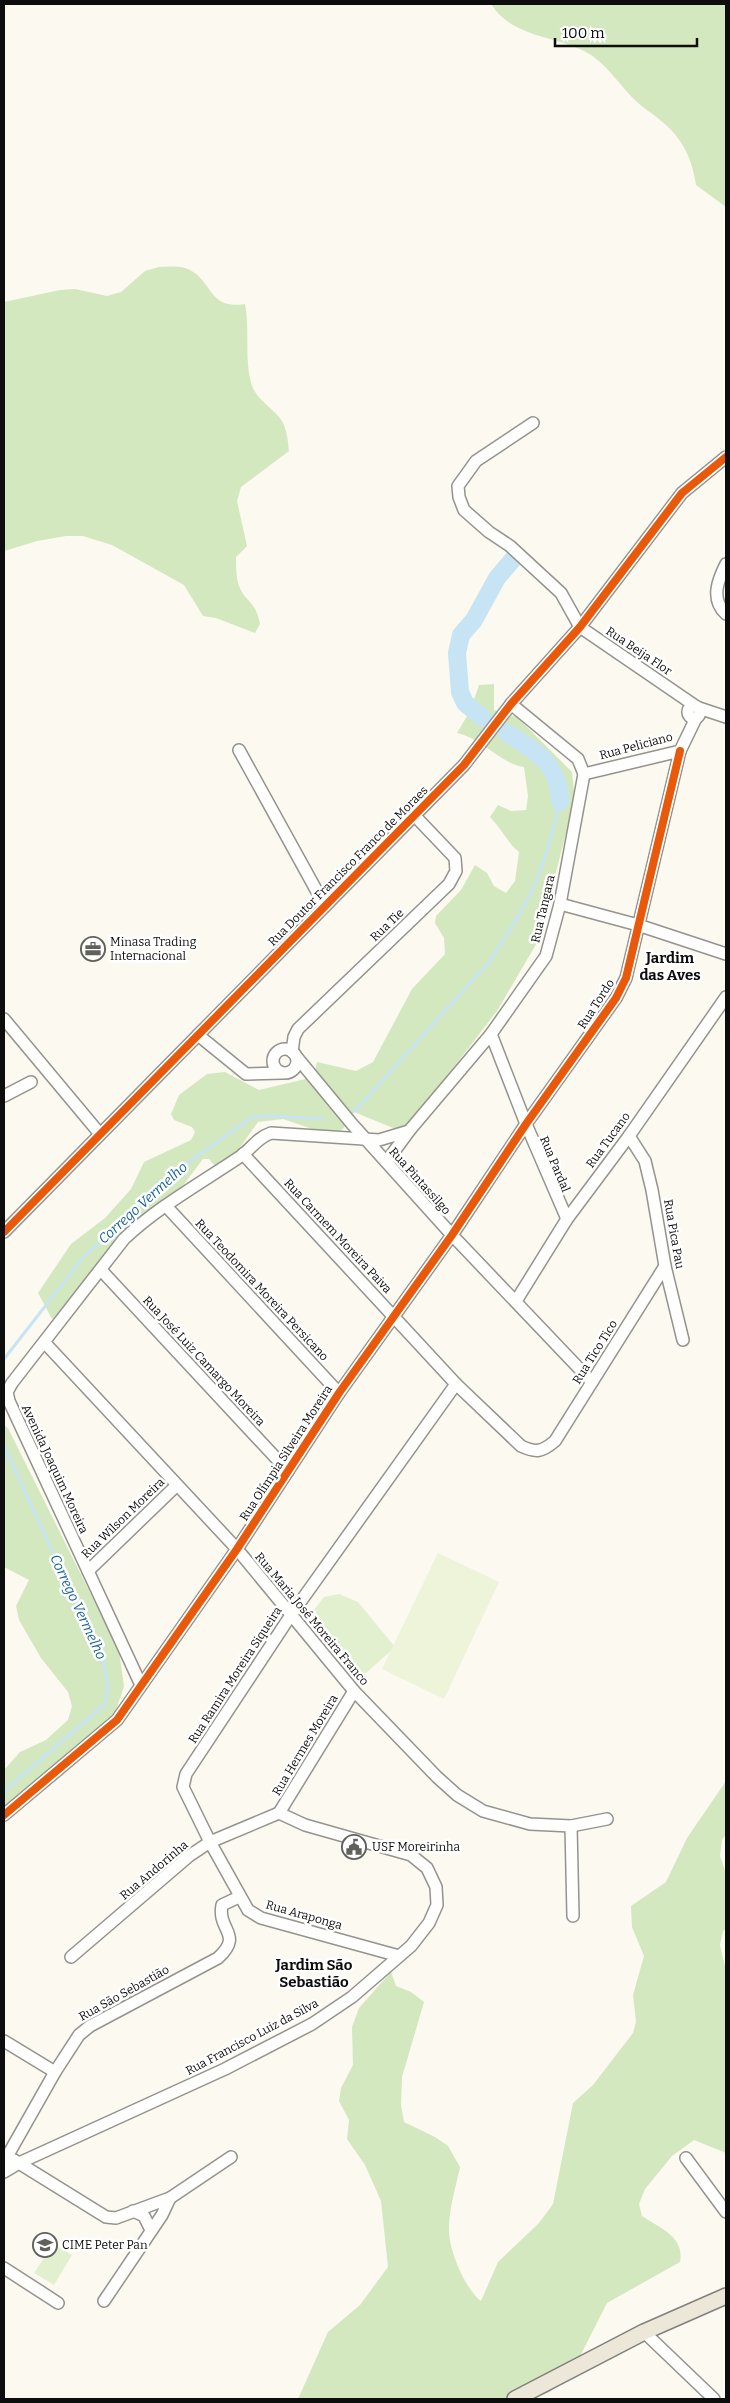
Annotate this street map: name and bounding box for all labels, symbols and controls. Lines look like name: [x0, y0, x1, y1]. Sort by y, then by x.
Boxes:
scale bar: [555, 15, 698, 47]
text: 100 m: [562, 24, 605, 42]
street label: Rua Beija Flor: [603, 624, 675, 679]
street label: Rua Peliciano: [598, 729, 674, 762]
street label: Rua Doutor Francisco Franco de Moraes: [265, 783, 431, 949]
street label: Rua Tangara: [528, 873, 558, 944]
street label: Rua Tie: [367, 906, 407, 944]
place label: Minasa Trading Internacional: [110, 935, 197, 963]
office icon: Minasa Trading Internacional: [80, 936, 106, 962]
district label: Jardim das Aves: [639, 949, 701, 984]
street label: Rua Tordo: [575, 976, 617, 1031]
street label: Rua Tucano: [583, 1109, 633, 1171]
street label: Rua Pardal: [537, 1134, 573, 1195]
street label: Rua Pintassilgo: [386, 1145, 454, 1217]
water label: Corrego Vermelho: [95, 1158, 191, 1247]
street label: Rua Carmem Moreira Paiva: [281, 1176, 395, 1296]
street label: Rua Pica Pau: [661, 1198, 687, 1270]
street label: Rua Teodomira Moreira Persicano: [193, 1216, 331, 1364]
street label: Rua José Luiz Camargo Moreira: [140, 1293, 268, 1429]
street label: Rua Tico Tico: [570, 1317, 620, 1387]
street label: Rua Olímpia Silveira Moreira: [237, 1382, 335, 1523]
street label: Avenida Joaquim Moreira: [19, 1402, 91, 1536]
street label: Rua Wilson Moreira: [79, 1475, 168, 1561]
street label: Rua Maria José Moreira Franco: [252, 1550, 372, 1688]
water label: Corrego Vermelho: [46, 1552, 110, 1662]
street label: Rua Ramira Moreira Siqueira: [186, 1604, 285, 1746]
street label: Rua Hermes Moreira: [269, 1692, 341, 1798]
public building icon: USF Moreirinha: [341, 1834, 367, 1860]
street label: Rua Andorinha: [117, 1837, 191, 1902]
place label: USF Moreirinha: [372, 1840, 461, 1854]
street label: Rua Araponga: [264, 1897, 344, 1933]
district label: Jardim São Sebastião: [275, 1956, 353, 1991]
street label: Rua São Sebastião: [76, 1962, 172, 2024]
street label: Rua Francisco Luiz da Silva: [183, 1996, 321, 2078]
school or university icon: CIME Peter Pan: [32, 2232, 58, 2258]
place label: CIME Peter Pan: [62, 2238, 148, 2252]

